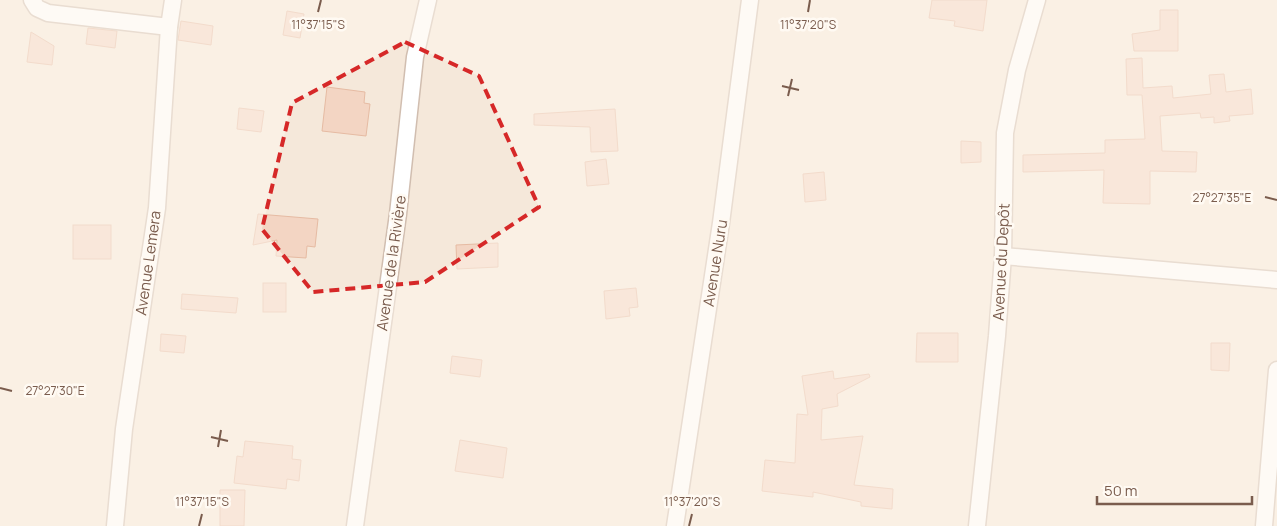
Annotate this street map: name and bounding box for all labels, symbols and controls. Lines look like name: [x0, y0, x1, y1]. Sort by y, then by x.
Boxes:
text: 11°37'15"S: [291, 16, 345, 33]
text: 11°37'20"S: [780, 16, 836, 33]
text: 27°27'35"E: [1193, 189, 1252, 206]
street label: Avenue de la Rivière: [371, 194, 411, 332]
street label: Avenue du Depôt: [987, 203, 1015, 321]
street label: Avenue Lemera: [130, 209, 166, 317]
street label: Avenue Nuru: [698, 218, 732, 308]
text: 27°27'30"E: [25, 382, 85, 399]
scale bar: [1097, 474, 1252, 506]
text: 50 m: [1104, 480, 1138, 501]
text: 11°37'15"S: [175, 493, 229, 510]
text: 11°37'20"S: [664, 493, 720, 510]

